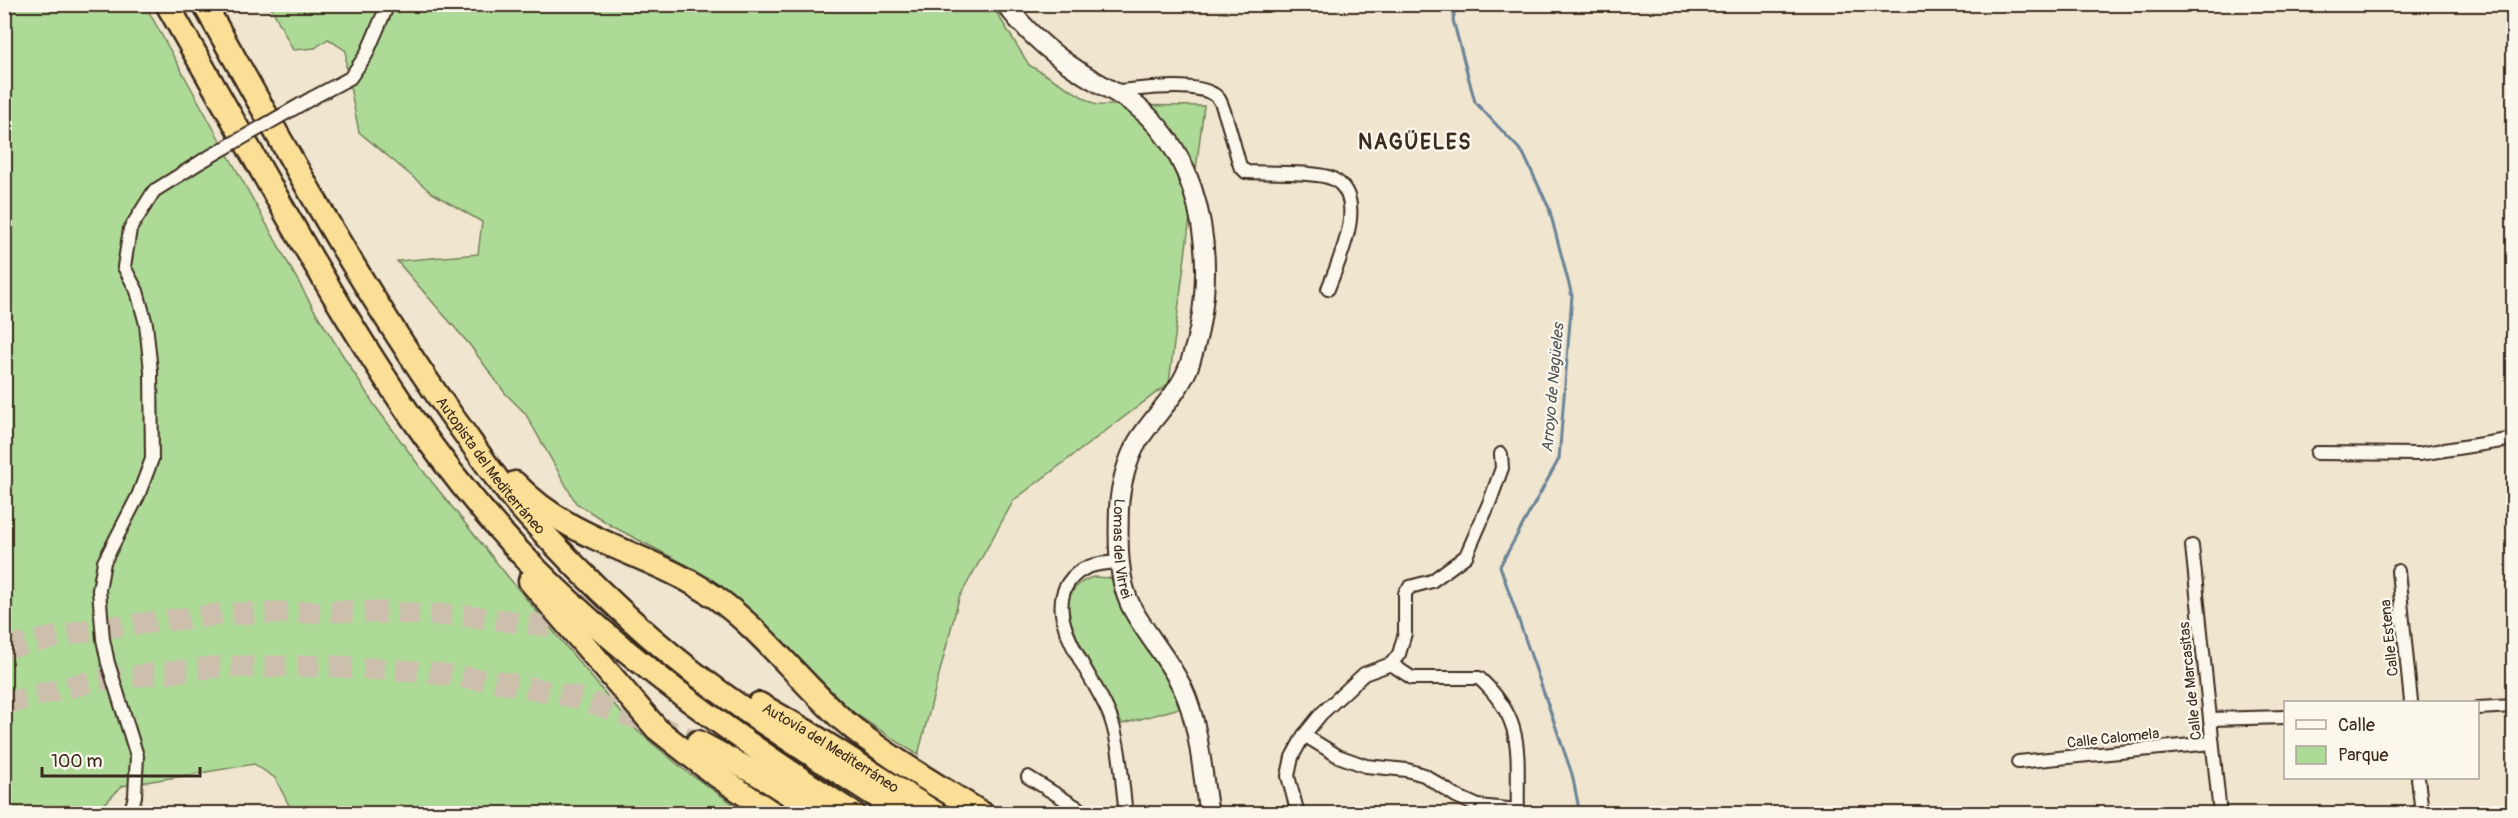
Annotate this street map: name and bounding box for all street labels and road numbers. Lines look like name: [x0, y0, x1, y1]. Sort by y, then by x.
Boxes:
street label: Autopista del Mediterráneo: [431, 393, 549, 539]
street label: Lomas del Virrei: [1109, 498, 1136, 601]
street label: Calle Estena: [2376, 599, 2403, 677]
street label: Calle de Marcasitas: [2175, 620, 2206, 741]
street label: Autovía del Mediterráneo: [759, 699, 902, 797]
street label: Calle Calomela: [2066, 724, 2160, 753]

